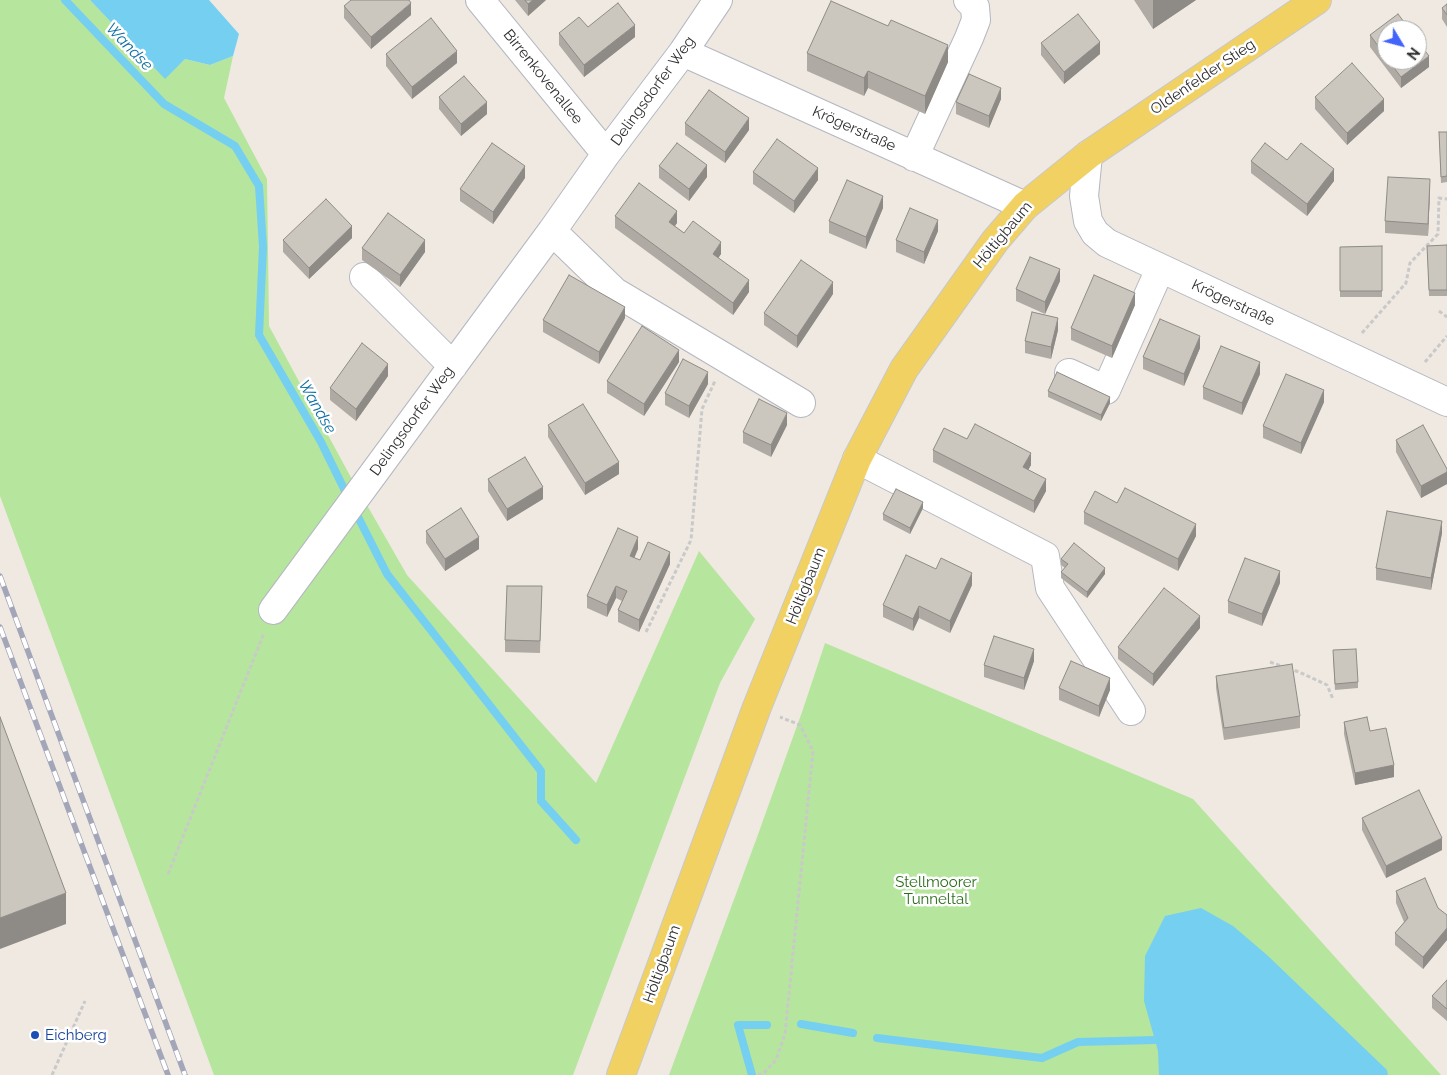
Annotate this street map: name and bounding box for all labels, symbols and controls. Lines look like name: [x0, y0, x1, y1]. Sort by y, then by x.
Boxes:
water label: Wandse: [102, 19, 156, 75]
north arrow: [1377, 20, 1427, 70]
street label: Birrenkovenallee: [499, 26, 587, 128]
street label: Delingsdorfer Weg: [607, 33, 699, 149]
street label: Oldenfelder Stieg: [1147, 35, 1259, 119]
text: N: [1404, 44, 1423, 63]
street label: Krögerstraße: [809, 103, 899, 155]
street label: Höltigbaum: [970, 198, 1036, 272]
street label: Krögerstraße: [1189, 276, 1277, 330]
street label: Delingsdorfer Weg: [366, 363, 458, 479]
water label: Wandse: [294, 377, 340, 437]
street label: Höltigbaum: [782, 545, 830, 627]
park label: Stellmoorer Tunneltal: [895, 873, 977, 908]
street label: Höltigbaum: [640, 923, 684, 1005]
place label: Eichberg: [45, 1026, 107, 1044]
marker: Eichberg: [29, 1029, 41, 1041]

